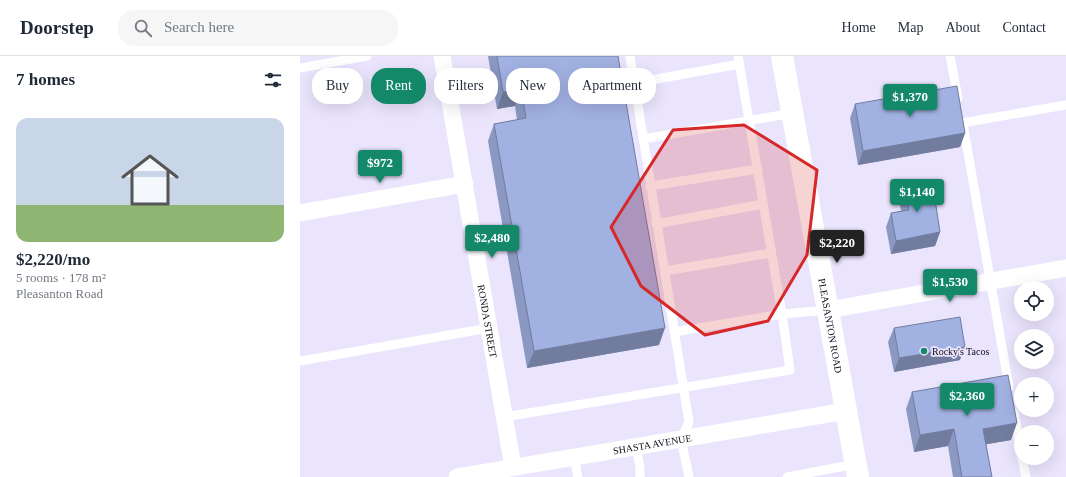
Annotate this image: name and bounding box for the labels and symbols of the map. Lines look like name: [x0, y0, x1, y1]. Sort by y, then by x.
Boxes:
pin: $1,370: [877, 84, 943, 118]
pin: $972: [356, 150, 404, 184]
pin: $1,140: [884, 179, 950, 213]
pin: $2,480: [459, 225, 525, 259]
pin: $2,220: [804, 230, 870, 264]
pin: $1,530: [917, 269, 983, 303]
street label: PLEASANTON ROAD: [817, 277, 845, 374]
street label: RONDA STREET: [476, 284, 500, 359]
marker: Rocky's Tacos: [919, 346, 929, 356]
place label: Rocky's Tacos: [932, 346, 989, 357]
pin: $2,360: [934, 383, 1000, 417]
street label: SHASTA AVENUE: [612, 432, 692, 456]

